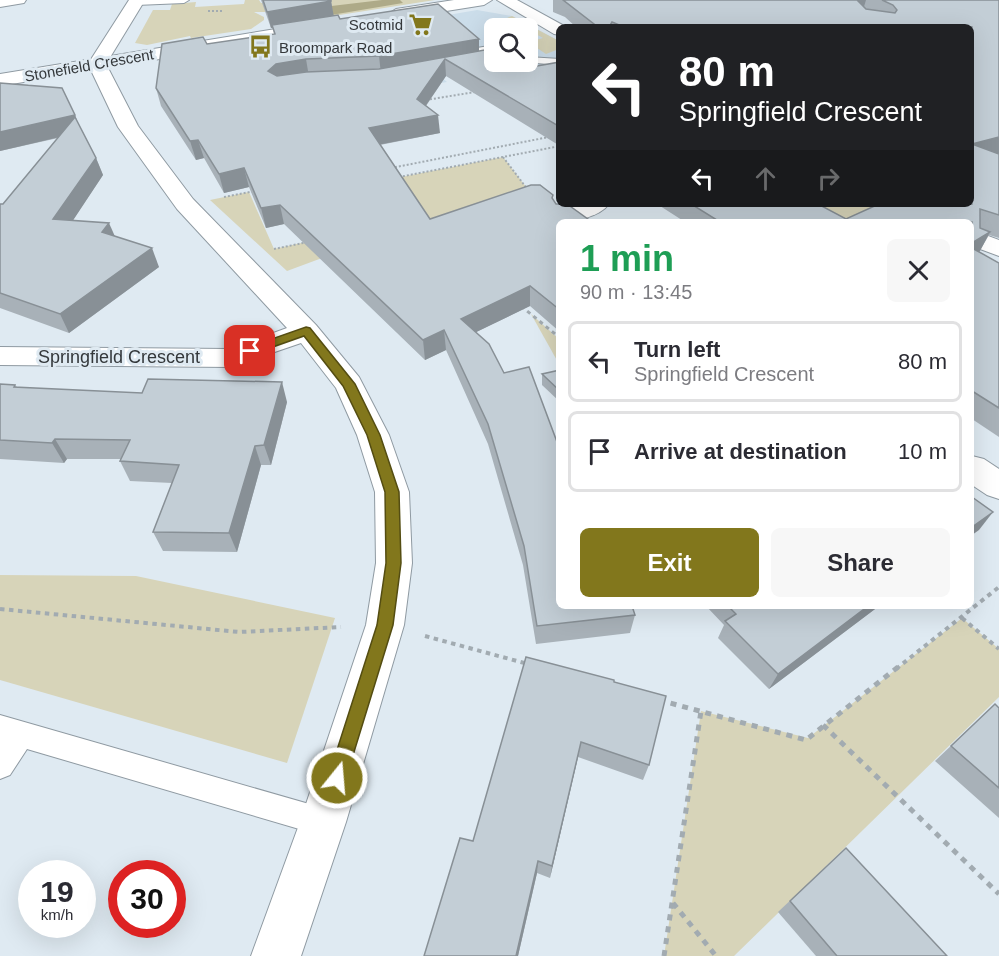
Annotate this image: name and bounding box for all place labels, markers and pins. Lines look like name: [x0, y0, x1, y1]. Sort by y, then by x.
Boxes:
supermarket icon: Scotmid: [408, 11, 434, 37]
place label: Scotmid: [349, 16, 403, 33]
bus stop icon: Broompark Road: [248, 34, 274, 60]
place label: Broompark Road: [279, 39, 392, 56]
pin: [224, 325, 275, 376]

